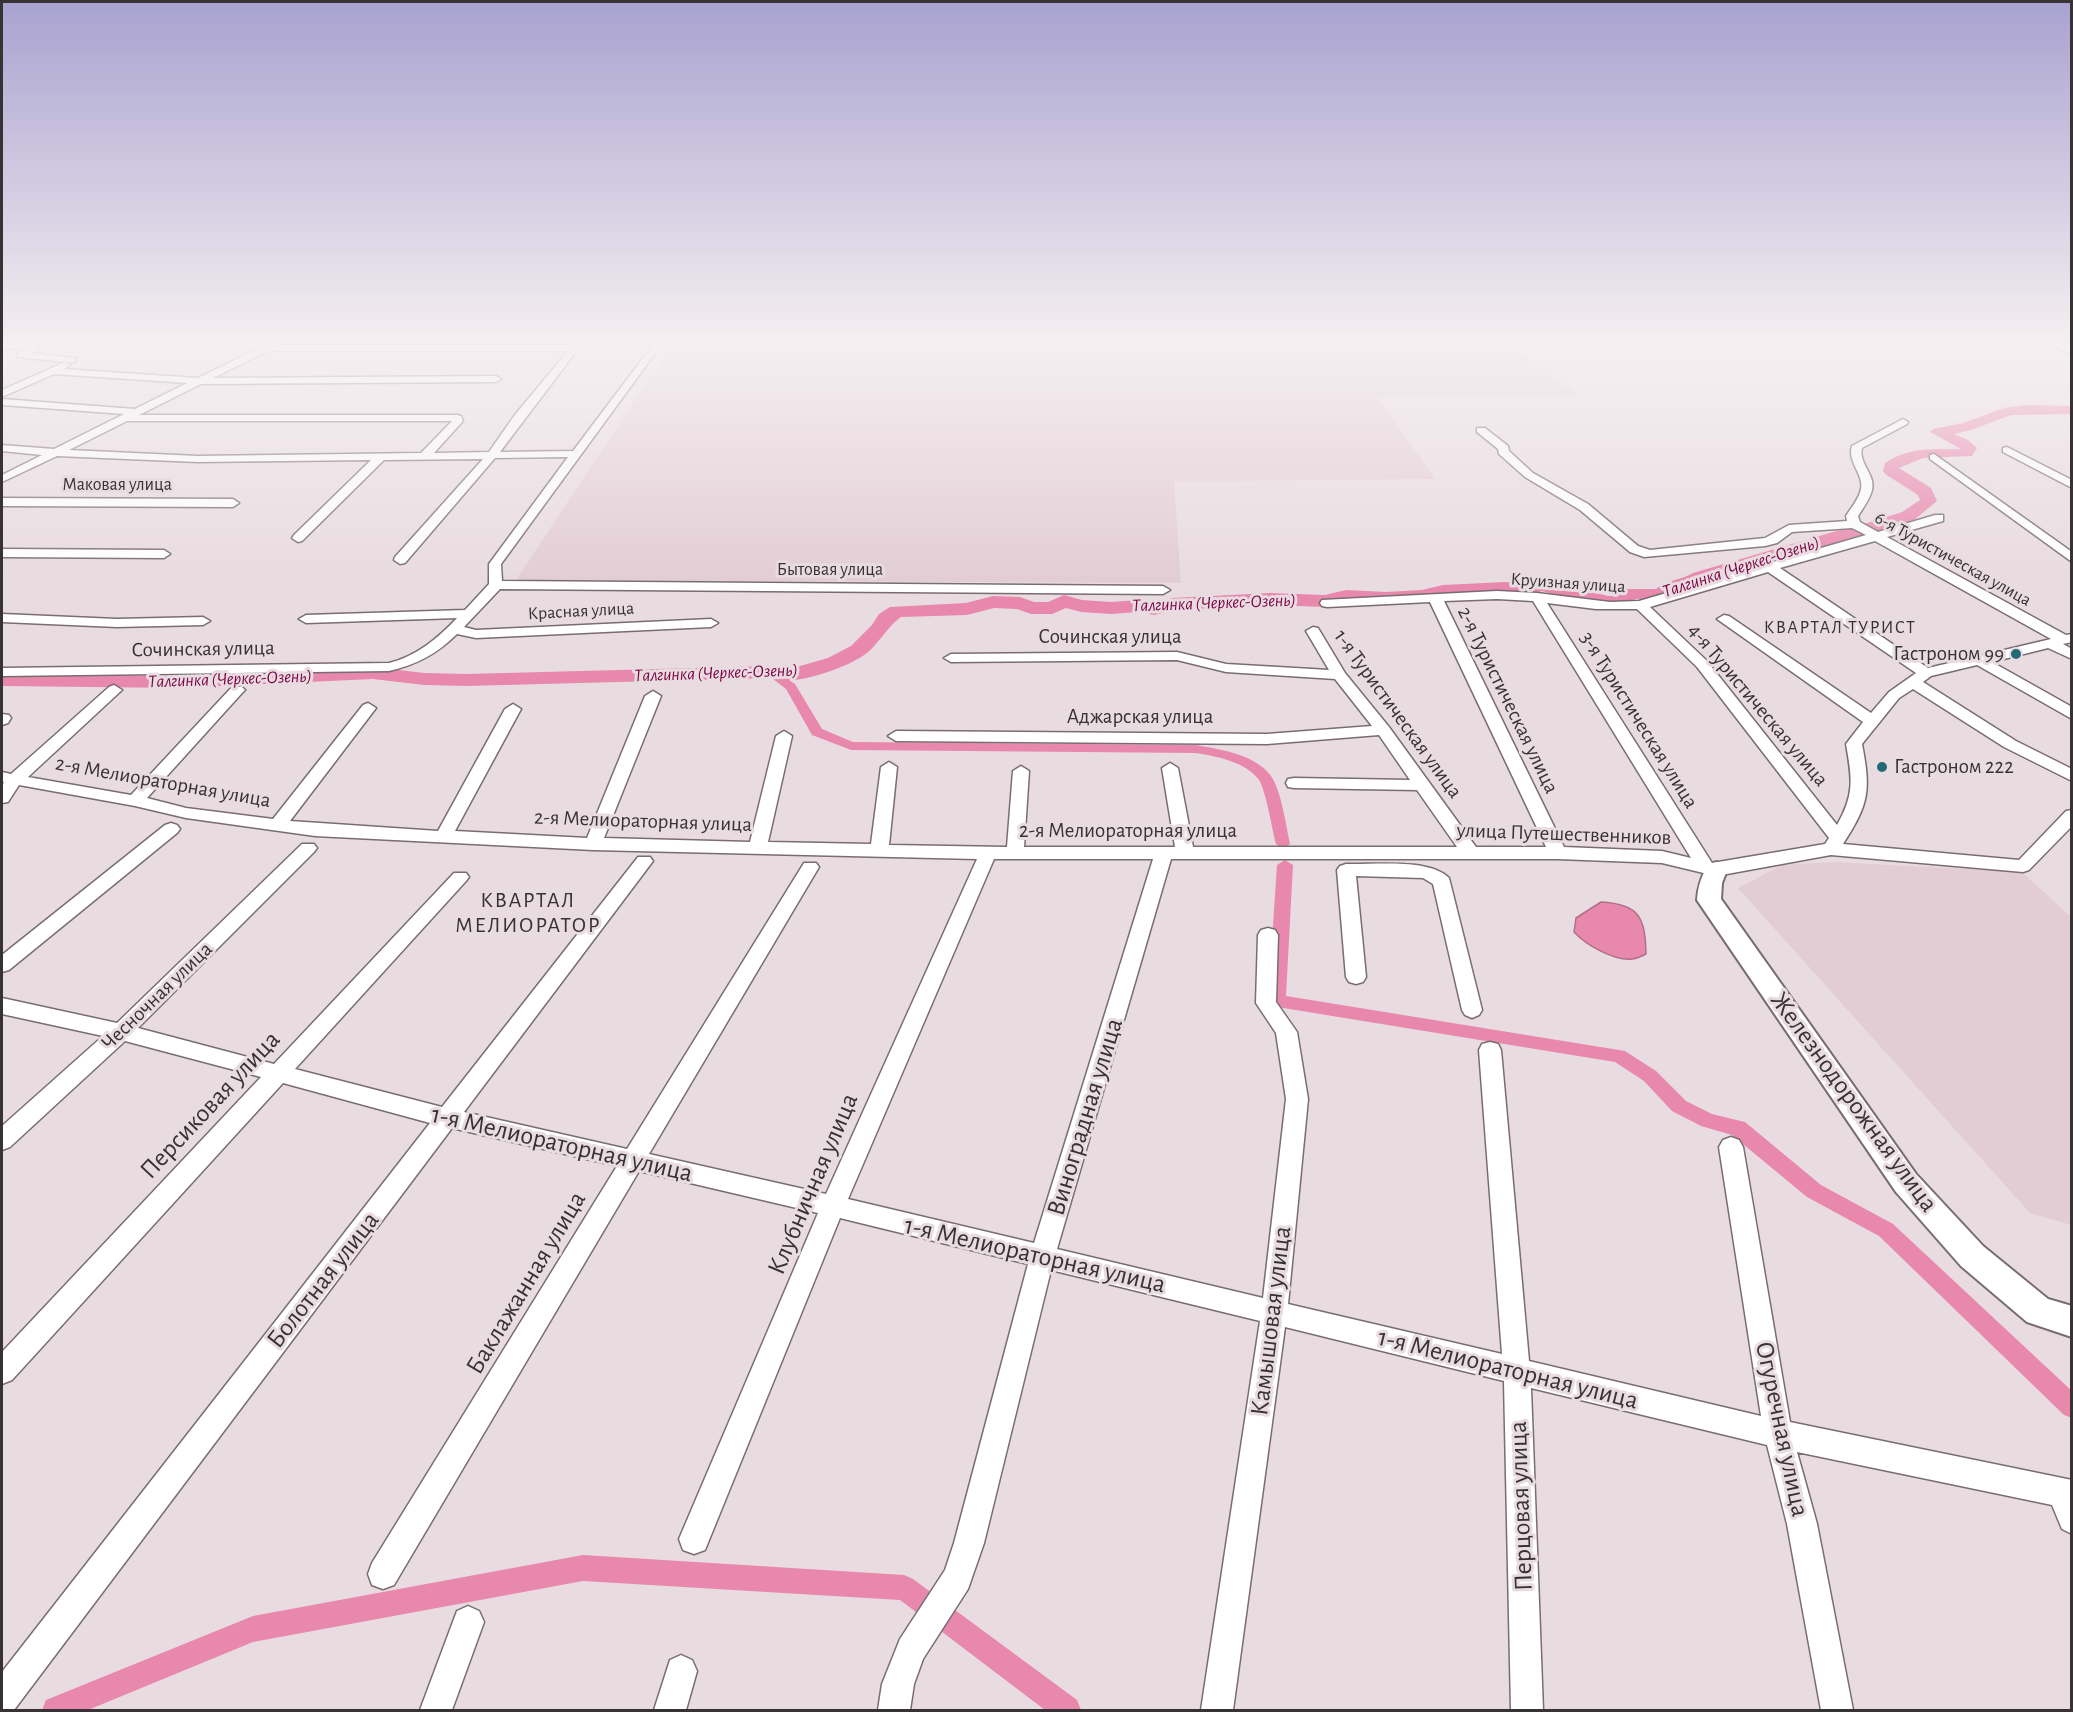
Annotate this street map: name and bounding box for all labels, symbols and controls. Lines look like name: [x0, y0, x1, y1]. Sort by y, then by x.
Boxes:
street label: Маковая улица: [62, 474, 172, 496]
street label: 6-я Туристическая улица: [1871, 507, 2035, 611]
water label: Талгинка (Черкес-Озень): [1660, 531, 1822, 603]
street label: Бытовая улица: [777, 559, 883, 581]
street label: Круизная улица: [1510, 568, 1626, 598]
water label: Талгинка (Черкес-Озень): [1132, 589, 1296, 617]
street label: Красная улица: [527, 597, 635, 625]
street label: 2-я Туристическая улица: [1452, 602, 1564, 798]
district label: КВАРТАЛ ТУРИСТ: [1764, 617, 1916, 639]
street label: 4-я Туристическая улица: [1682, 618, 1834, 792]
street label: Сочинская улица: [1038, 624, 1182, 650]
street label: 1-я Туристическая улица: [1328, 625, 1468, 803]
street label: 3-я Туристическая улица: [1574, 627, 1704, 813]
street label: Сочинская улица: [131, 635, 275, 663]
place label: Гастроном 99: [1893, 641, 2004, 667]
marker: Гастроном 99: [2009, 647, 2023, 661]
water label: Талгинка (Черкес-Озень): [634, 659, 798, 687]
water label: Талгинка (Черкес-Озень): [148, 665, 312, 693]
street label: Аджарская улица: [1067, 704, 1213, 730]
street label: 2-я Мелиораторная улица: [53, 751, 273, 813]
place label: Гастроном 222: [1894, 754, 2014, 780]
marker: Гастроном 222: [1875, 760, 1889, 774]
street label: 2-я Мелиораторная улица: [534, 805, 752, 837]
street label: 2-я Мелиораторная улица: [1019, 818, 1237, 844]
street label: улица Путешественников: [1456, 818, 1672, 850]
district label: КВАРТАЛ МЕЛИОРАТОР: [455, 887, 601, 938]
street label: Чесночная улица: [96, 937, 218, 1055]
street label: Железнодорожная улица: [1764, 986, 1944, 1218]
street label: Виноградная улица: [1040, 1014, 1130, 1220]
street label: Персиковая улица: [133, 1024, 287, 1186]
street label: Клубничная улица: [761, 1089, 865, 1279]
street label: 1-я Мелиораторная улица: [428, 1099, 696, 1189]
street label: Баклажанная улица: [459, 1186, 593, 1380]
street label: Болотная улица: [260, 1205, 386, 1355]
street label: 1-я Мелиораторная улица: [901, 1210, 1169, 1300]
street label: Камышовая улица: [1244, 1224, 1298, 1418]
street label: 1-я Мелиораторная улица: [1375, 1322, 1641, 1416]
street label: Огуречная улица: [1748, 1339, 1816, 1519]
street label: Перцовая улица: [1502, 1421, 1540, 1591]

